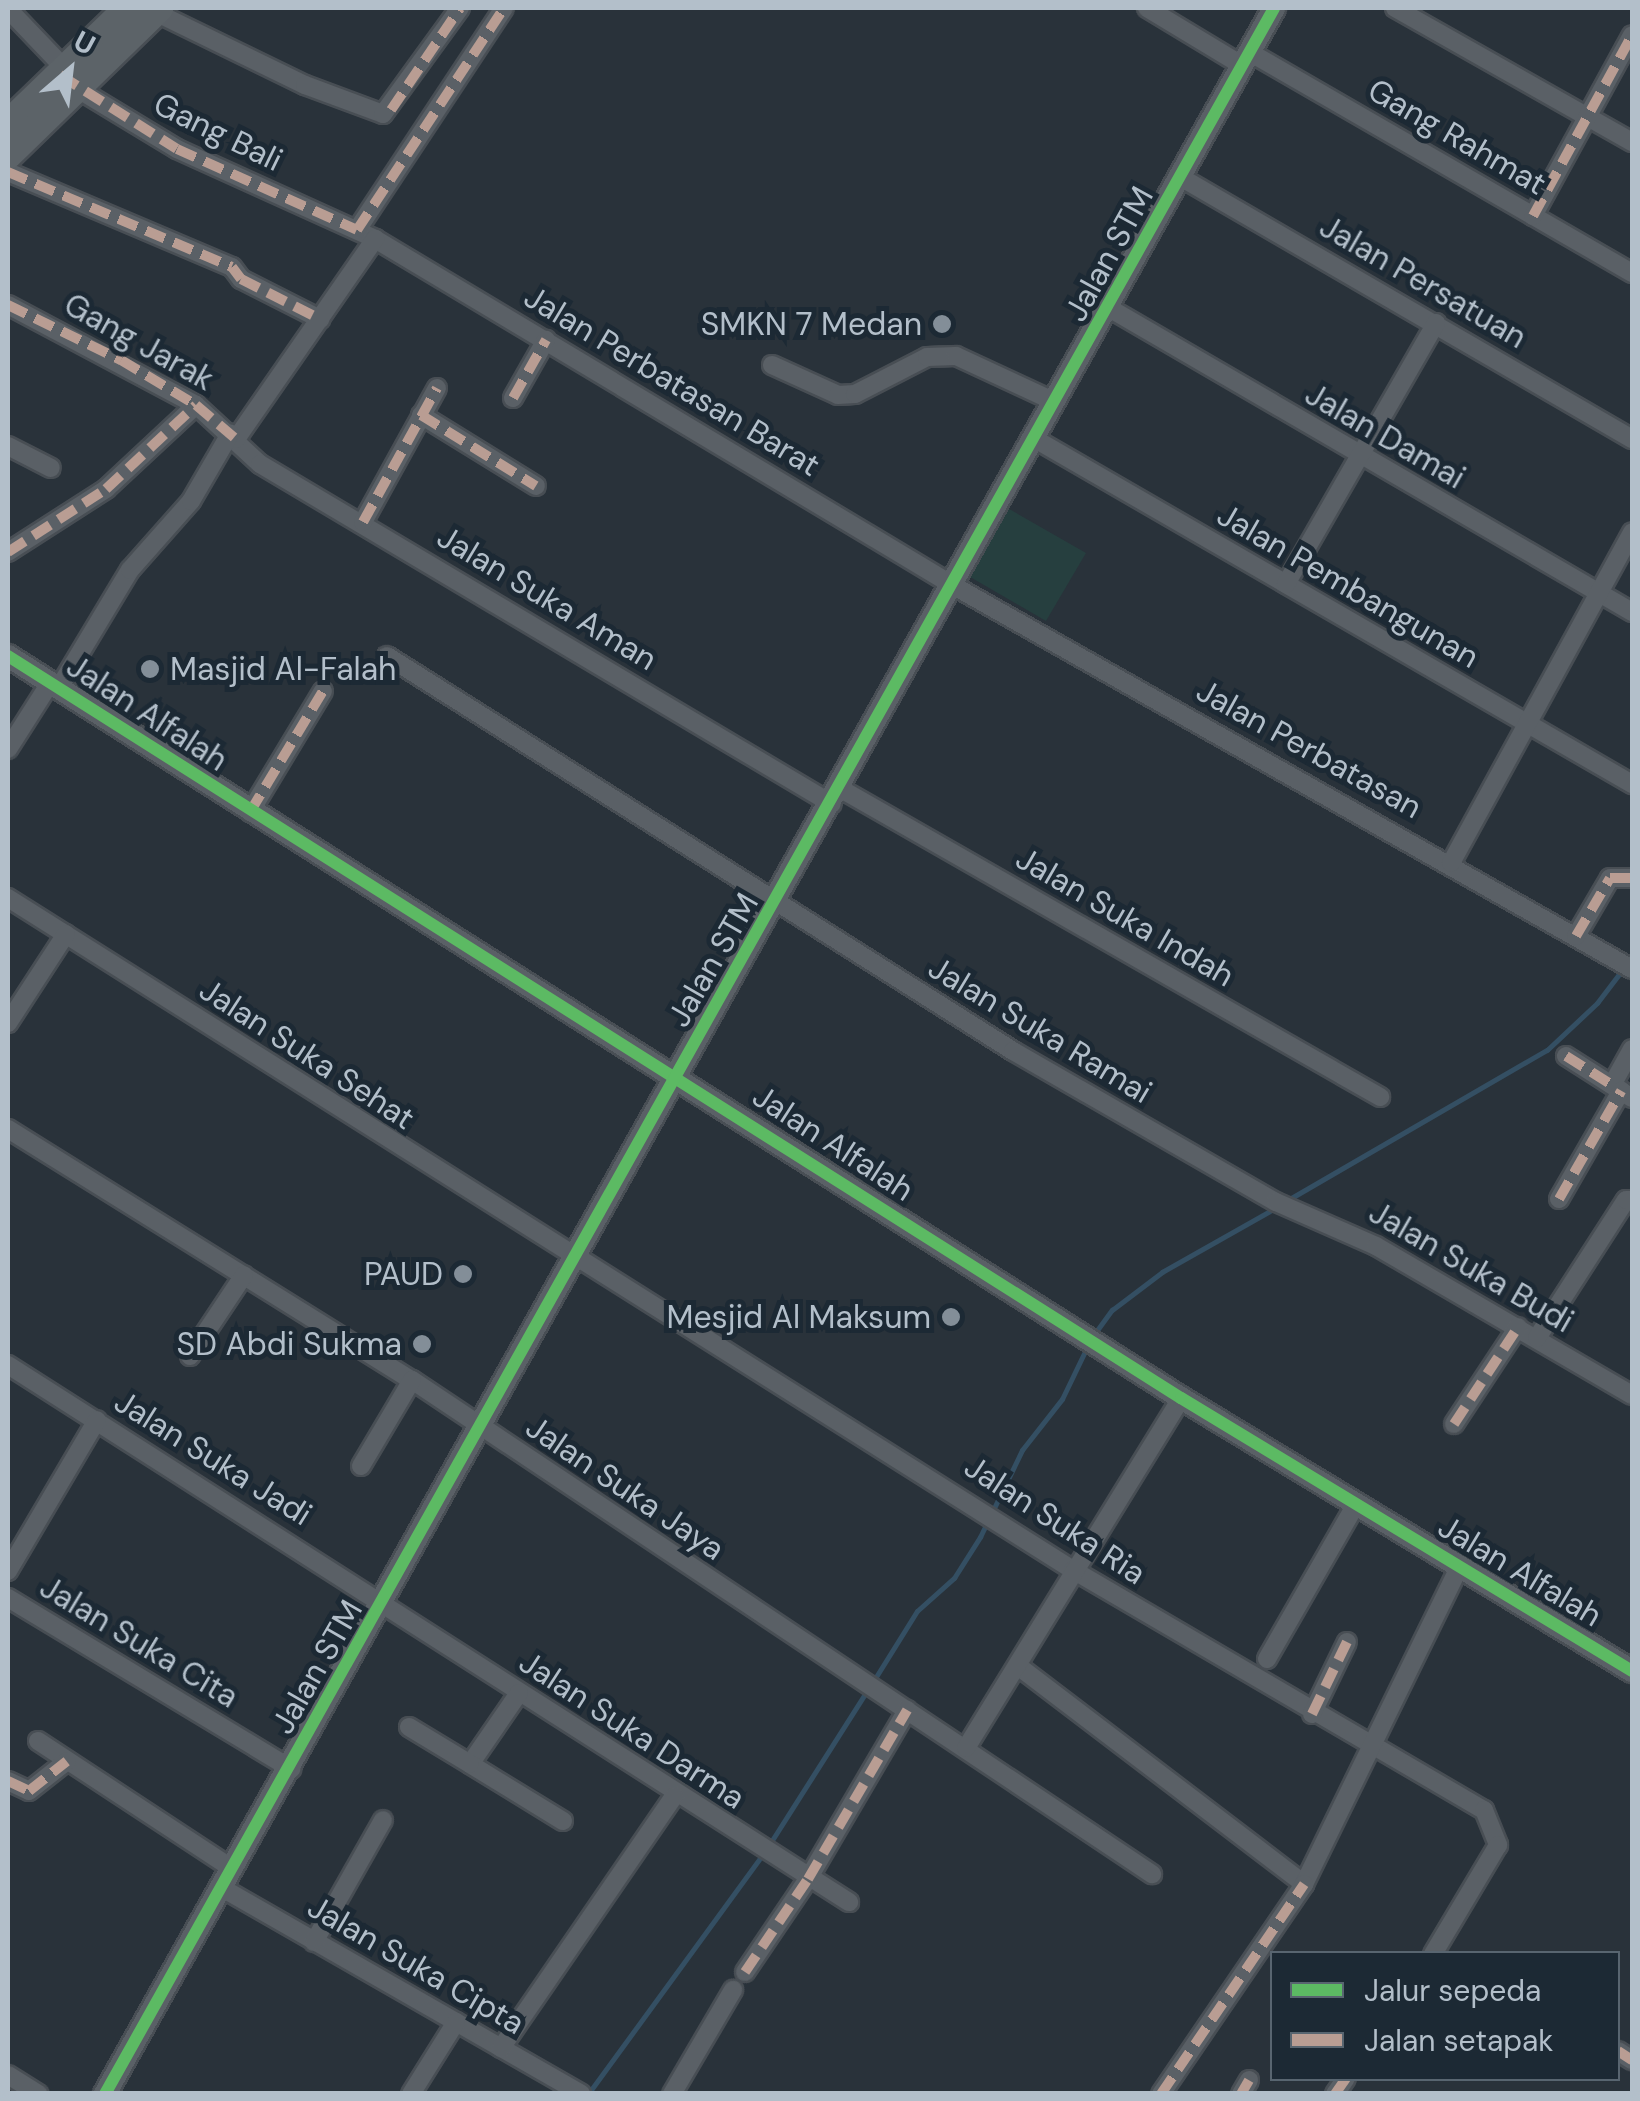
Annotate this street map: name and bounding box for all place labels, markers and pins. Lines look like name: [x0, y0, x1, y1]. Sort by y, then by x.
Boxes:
place label: SMKN 7 Medan: [701, 305, 922, 343]
marker: SMKN 7 Medan: [931, 313, 953, 335]
place label: Masjid Al-Falah: [170, 650, 396, 688]
marker: Masjid Al-Falah: [139, 658, 161, 680]
place label: PAUD: [364, 1255, 443, 1293]
marker: PAUD: [452, 1263, 474, 1285]
place label: Mesjid Al Maksum: [666, 1298, 931, 1336]
marker: Mesjid Al Maksum: [940, 1306, 962, 1328]
place label: SD Abdi Sukma: [176, 1325, 402, 1363]
marker: SD Abdi Sukma: [411, 1333, 433, 1355]

